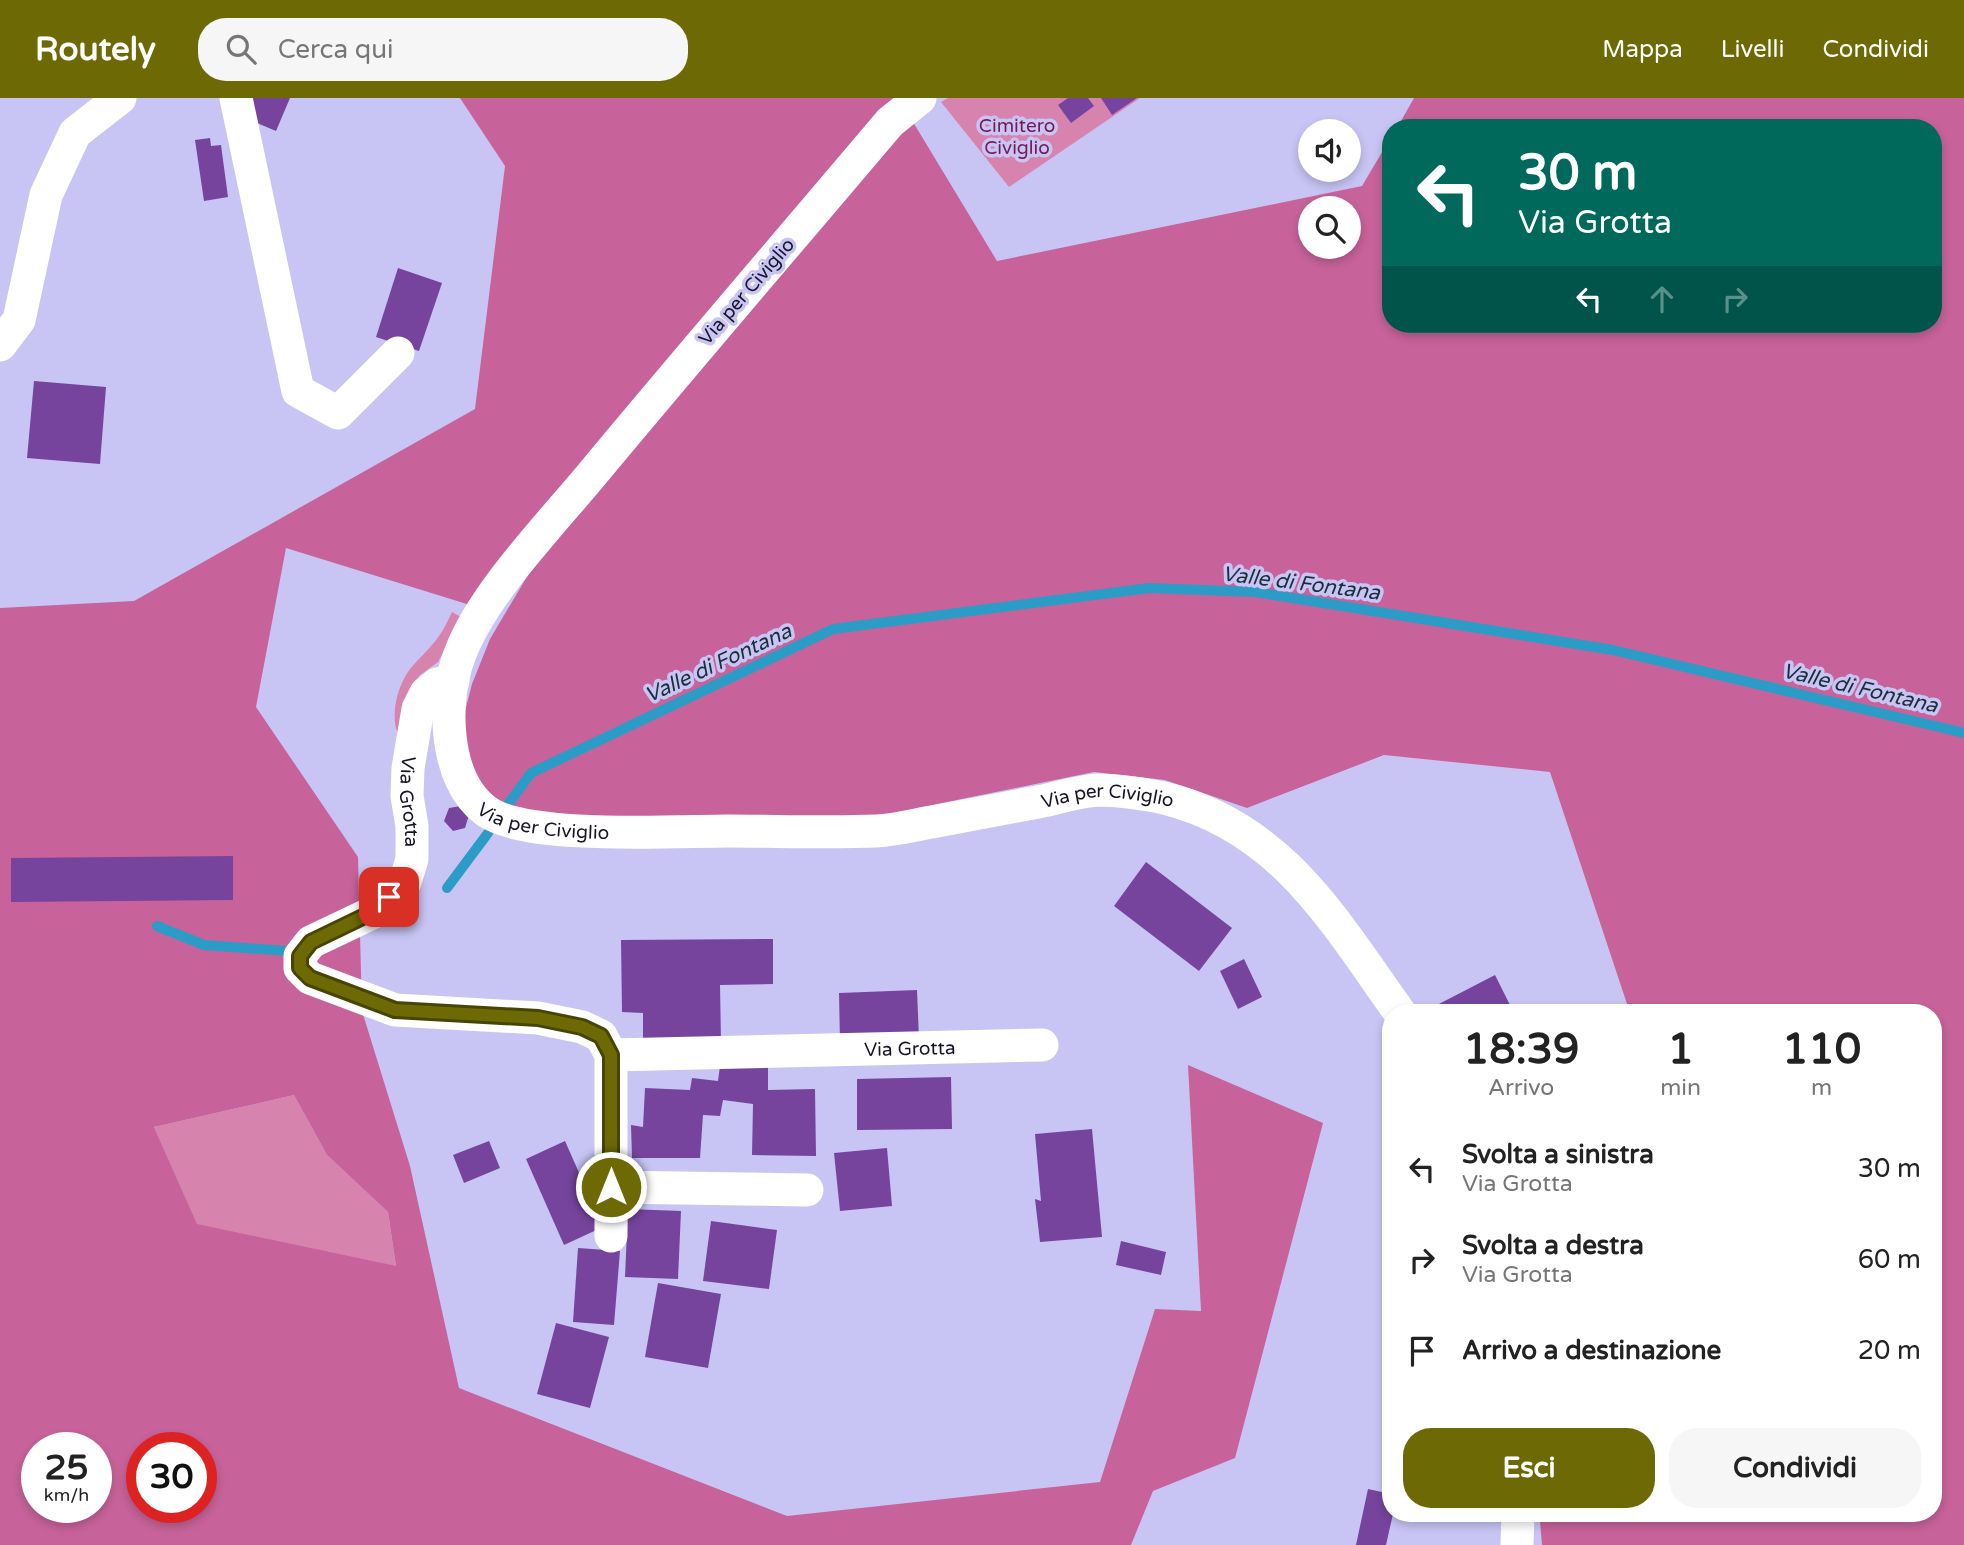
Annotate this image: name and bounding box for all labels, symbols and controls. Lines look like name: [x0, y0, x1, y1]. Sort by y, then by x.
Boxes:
search box: [198, 18, 688, 81]
text: Routely: [35, 30, 156, 69]
icon: search: [222, 30, 260, 68]
text: Cerca qui: [278, 34, 394, 65]
text: Mappa: [1602, 35, 1683, 64]
text: Livelli: [1721, 35, 1785, 64]
text: Condividi: [1823, 35, 1929, 64]
park label: Cimitero Civiglio: [979, 115, 1055, 159]
map controls: [1298, 119, 1361, 259]
button: sound: [1298, 119, 1361, 182]
text: 30 m: [1518, 144, 1637, 203]
icon: left: [1403, 147, 1494, 238]
button: search: [1298, 196, 1361, 259]
text: Via Grotta: [1518, 204, 1672, 242]
street label: Via per Civiglio: [694, 234, 799, 349]
icon: left: [1570, 280, 1608, 318]
icon: ahead: [1643, 280, 1681, 318]
icon: right: [1716, 280, 1754, 318]
water label: Valle di Fontana: [1221, 561, 1382, 606]
water label: Valle di Fontana: [641, 618, 796, 708]
water label: Valle di Fontana: [1780, 658, 1941, 719]
street label: Via Grotta: [394, 754, 422, 847]
street label: Via per Civiglio: [1039, 780, 1176, 813]
street label: Via per Civiglio: [473, 798, 610, 844]
pin: [359, 867, 419, 927]
icon: arrive: [370, 878, 408, 916]
text: 18:39: [1463, 1024, 1579, 1075]
text: 1: [1667, 1024, 1694, 1075]
text: 110: [1782, 1024, 1861, 1075]
street label: Via Grotta: [864, 1037, 956, 1061]
text: Arrivo: [1488, 1074, 1554, 1102]
text: min: [1660, 1074, 1701, 1102]
text: m: [1811, 1074, 1832, 1102]
text: Svolta a sinistra: [1462, 1139, 1654, 1170]
position arrow: [574, 1150, 648, 1224]
icon: left: [1403, 1150, 1441, 1188]
text: 30 m: [1858, 1153, 1921, 1184]
text: Via Grotta: [1462, 1170, 1573, 1198]
text: Svolta a destra: [1462, 1230, 1644, 1261]
icon: right: [1403, 1241, 1441, 1279]
text: 60 m: [1858, 1244, 1921, 1275]
text: Via Grotta: [1462, 1261, 1573, 1289]
icon: arrive: [1403, 1332, 1441, 1370]
text: Arrivo a destinazione: [1462, 1335, 1721, 1366]
text: 20 m: [1858, 1335, 1921, 1366]
button: Esci: [1403, 1428, 1655, 1508]
button: Condividi: [1669, 1428, 1921, 1508]
speed limit sign: 30: [126, 1432, 217, 1523]
text: 25: [45, 1447, 88, 1489]
text: km/h: [44, 1484, 89, 1506]

